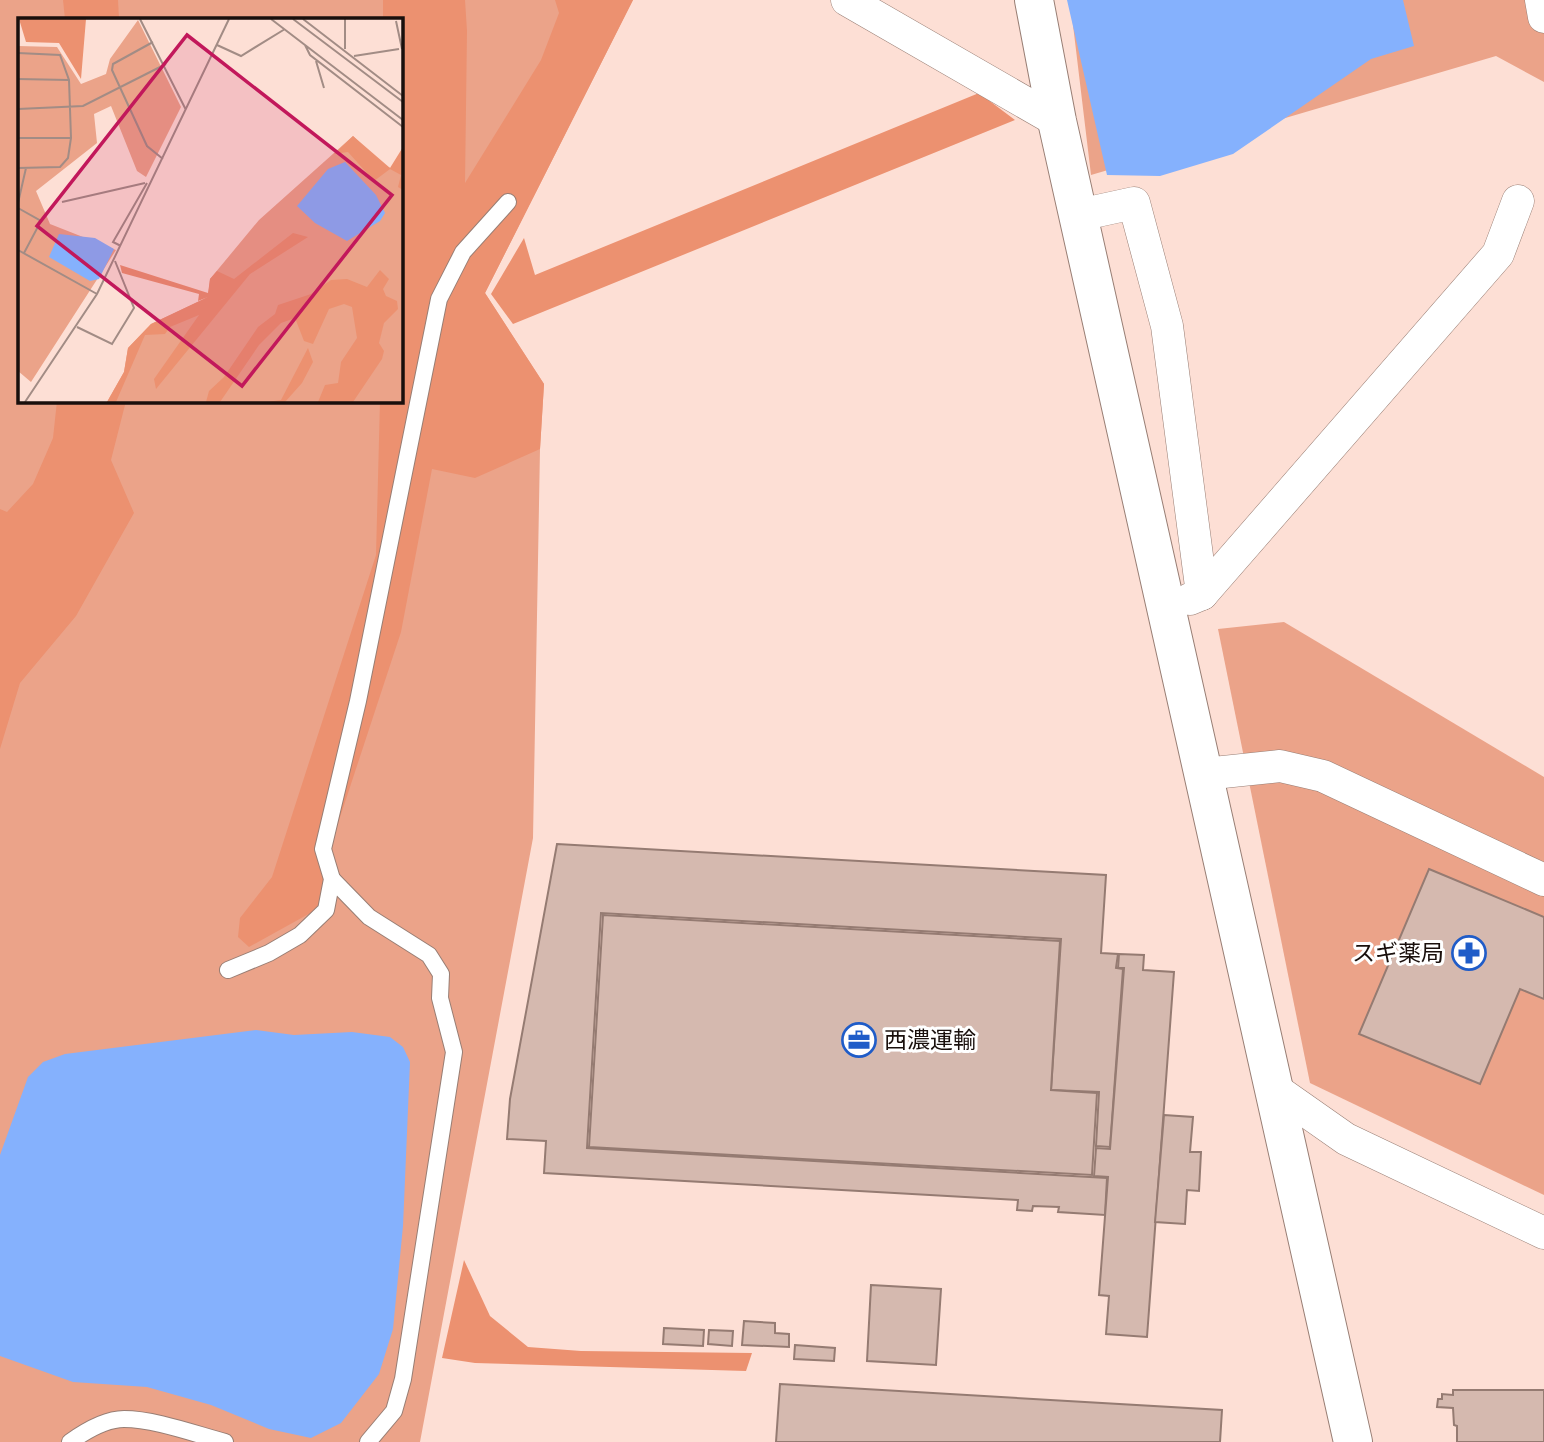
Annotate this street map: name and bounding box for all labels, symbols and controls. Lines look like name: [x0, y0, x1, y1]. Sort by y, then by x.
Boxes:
inset map: [18, 18, 402, 402]
pharmacy icon: スギ薬局: [1450, 934, 1488, 972]
place label: スギ薬局: [1352, 940, 1444, 967]
office icon: 西濃運輸: [840, 1021, 878, 1059]
place label: 西濃運輸: [884, 1027, 976, 1054]

